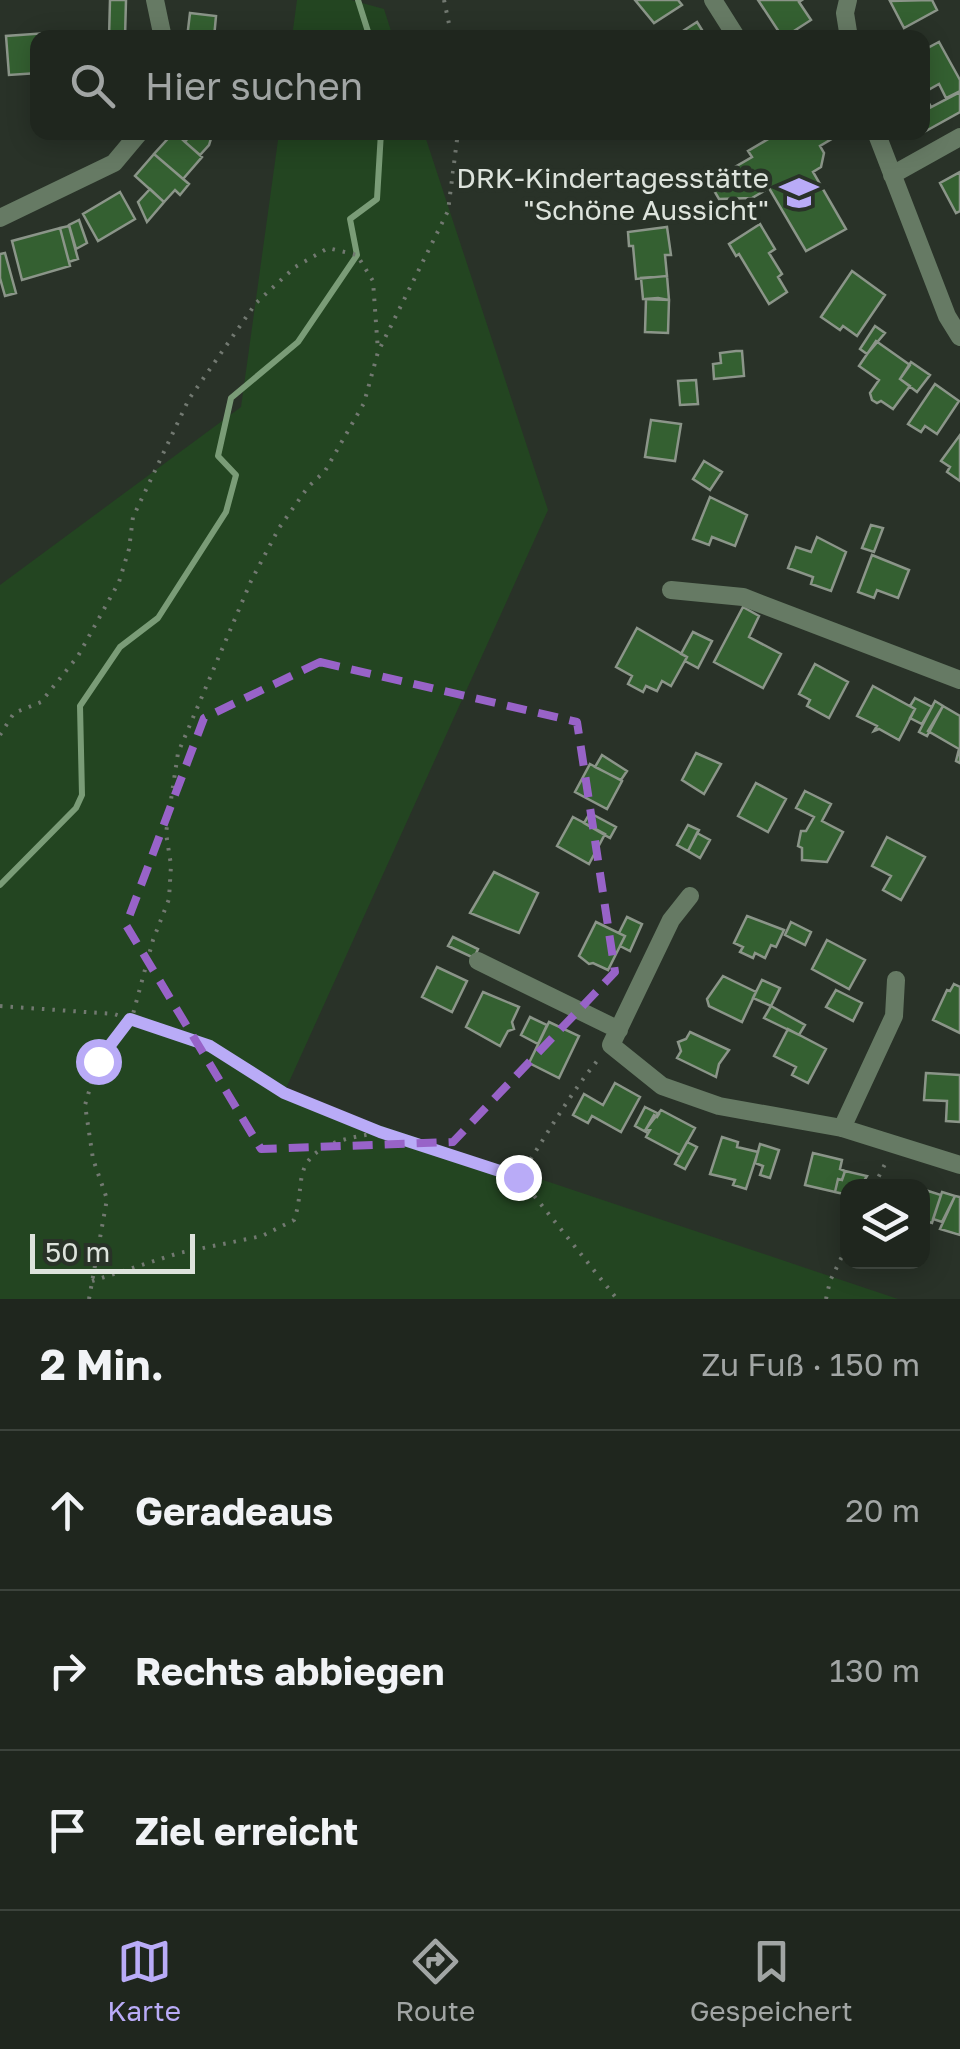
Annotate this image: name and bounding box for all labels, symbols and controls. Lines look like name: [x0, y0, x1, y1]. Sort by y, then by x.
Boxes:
search box: [30, 30, 930, 140]
icon: search: [65, 58, 120, 113]
text: Hier suchen: [145, 63, 363, 108]
place label: DRK-Kindertagesstätte "Schöne Aussicht": [456, 161, 769, 226]
school or university icon: DRK-Kindertagesstätte "Schöne Aussicht": [778, 172, 820, 214]
route start: [76, 1039, 122, 1085]
route end: [496, 1155, 542, 1201]
map controls: [840, 1179, 930, 1269]
button: layers: [840, 1179, 930, 1269]
scale bar: [30, 1229, 195, 1274]
text: 50 m: [45, 1235, 110, 1268]
text: 2 Min.: [40, 1339, 164, 1389]
text: Zu Fuß · 150 m: [701, 1345, 920, 1383]
icon: ahead: [40, 1483, 95, 1538]
text: Geradeaus: [135, 1488, 333, 1533]
text: 20 m: [845, 1491, 920, 1529]
icon: right: [40, 1643, 95, 1698]
text: Rechts abbiegen: [135, 1648, 444, 1693]
text: 130 m: [830, 1651, 920, 1689]
icon: arrive: [40, 1803, 95, 1858]
text: Ziel erreicht: [135, 1808, 358, 1853]
tab: Karte: [107, 1934, 181, 2027]
tab: Route: [395, 1934, 475, 2027]
tab: Gespeichert: [690, 1934, 853, 2027]

